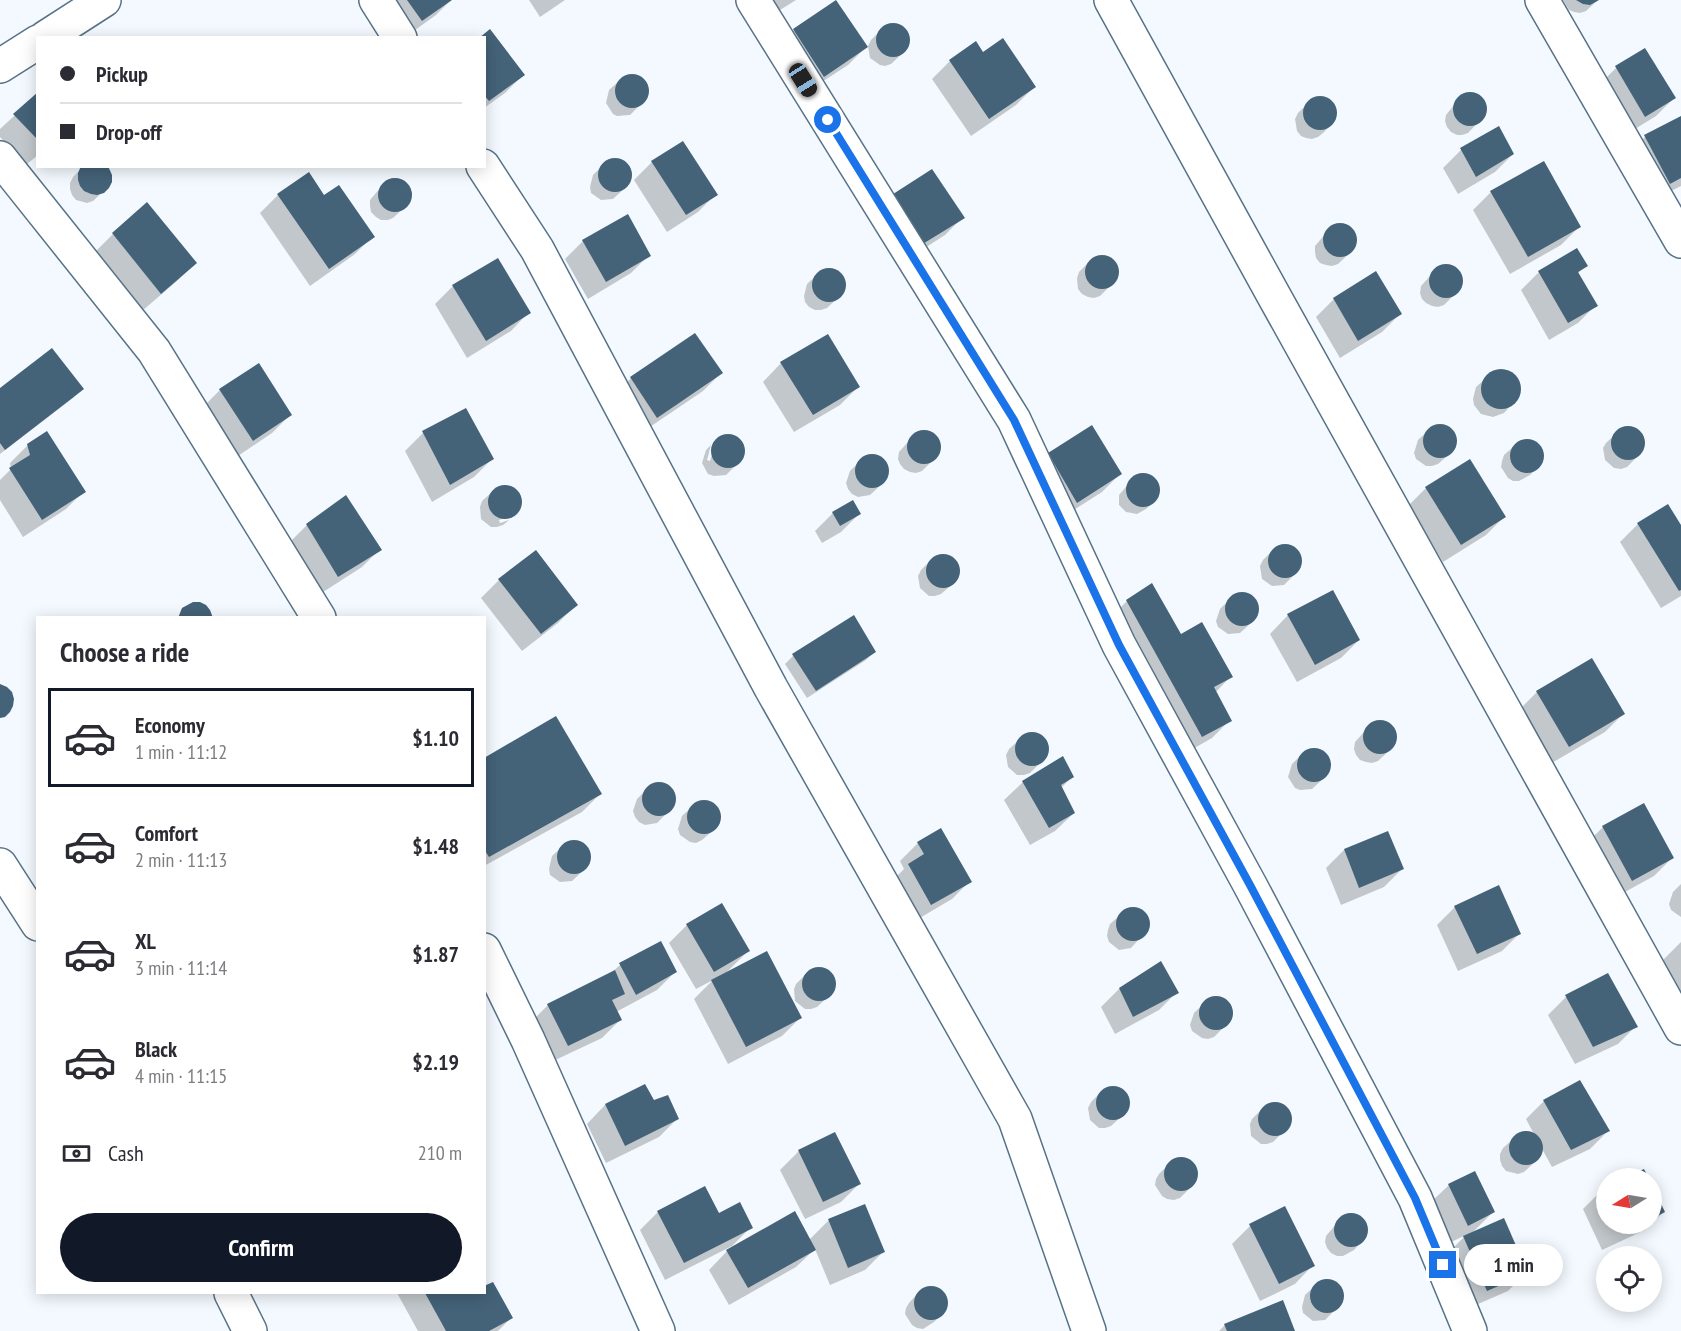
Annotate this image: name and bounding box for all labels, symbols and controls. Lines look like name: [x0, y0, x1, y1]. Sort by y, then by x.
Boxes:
text: Pickup: [96, 60, 148, 88]
car: [786, 60, 820, 100]
route start: [814, 106, 841, 133]
text: Drop-off: [96, 118, 162, 146]
text: Choose a ride: [60, 635, 189, 669]
icon: car: [63, 711, 117, 765]
text: Economy: [135, 711, 205, 739]
text: $1.10: [412, 724, 459, 752]
text: 1 min · 11:12: [135, 739, 227, 765]
icon: car: [63, 819, 117, 873]
text: Comfort: [135, 819, 198, 847]
text: $1.48: [412, 832, 459, 860]
text: 2 min · 11:13: [135, 847, 227, 873]
icon: car: [63, 927, 117, 981]
text: XL: [135, 927, 156, 955]
text: $1.87: [412, 940, 459, 968]
text: 3 min · 11:14: [135, 955, 227, 981]
icon: car: [63, 1035, 117, 1089]
text: Black: [135, 1035, 177, 1063]
text: $2.19: [412, 1048, 459, 1076]
text: 4 min · 11:15: [135, 1063, 227, 1089]
icon: cash: [60, 1137, 93, 1170]
text: Cash: [108, 1139, 144, 1167]
text: 210 m: [418, 1140, 462, 1166]
north arrow: [1596, 1168, 1662, 1234]
map controls: [1596, 1168, 1662, 1312]
button: Confirm: [60, 1213, 462, 1282]
callout: 1 min: [1464, 1244, 1563, 1286]
button: locate: [1596, 1246, 1662, 1312]
route end: [1429, 1251, 1456, 1278]
text: 1 min: [1493, 1252, 1534, 1278]

